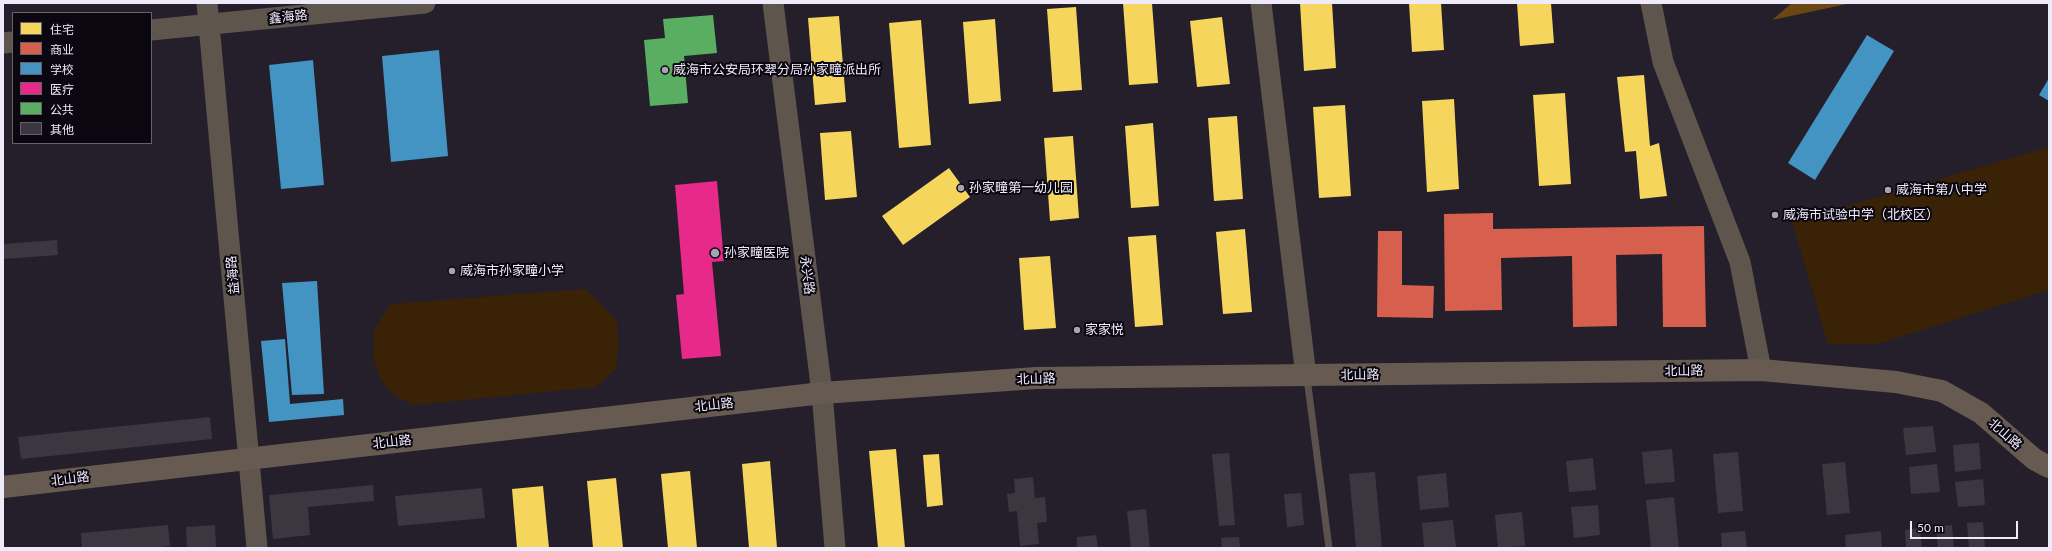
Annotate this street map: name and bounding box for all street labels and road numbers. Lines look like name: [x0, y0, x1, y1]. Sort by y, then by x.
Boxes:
street label: 鑫海路: [268, 7, 308, 27]
street label: 益海路: [224, 255, 242, 295]
street label: 永兴路: [797, 255, 817, 295]
street label: 北山路: [1664, 363, 1704, 379]
street label: 北山路: [1340, 367, 1380, 383]
street label: 北山路: [1016, 371, 1056, 387]
street label: 北山路: [694, 395, 734, 415]
street label: 北山路: [1985, 415, 2025, 453]
street label: 北山路: [372, 432, 412, 452]
street label: 北山路: [50, 469, 90, 489]

